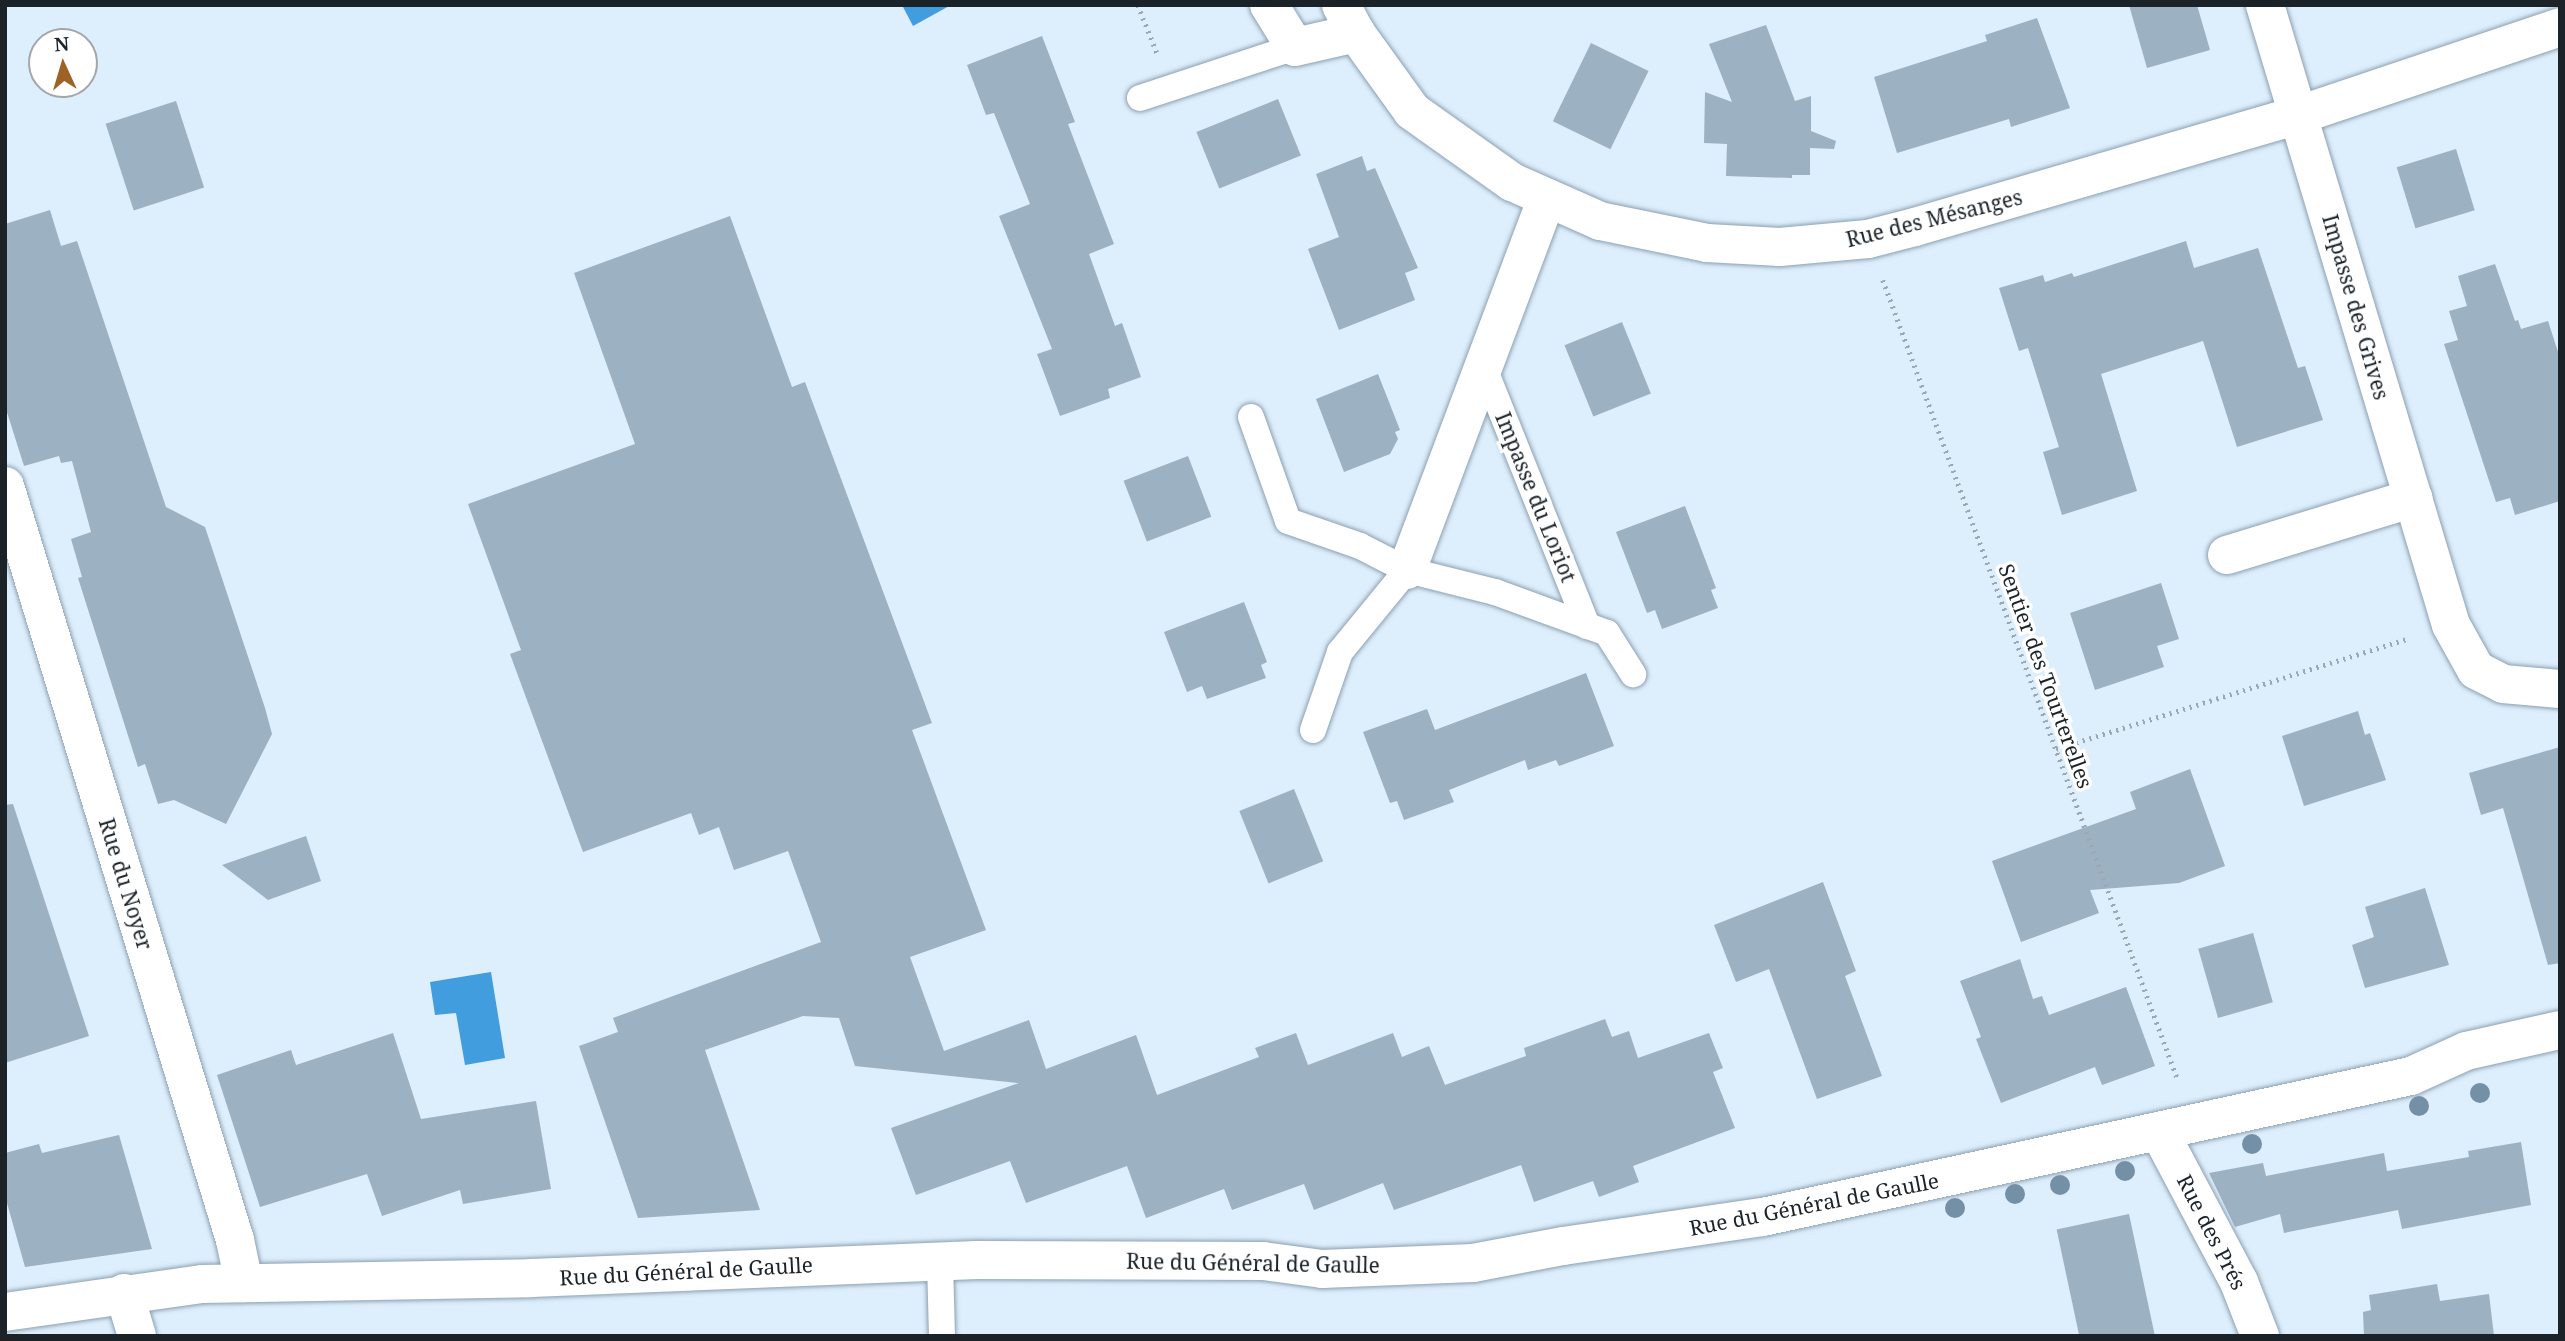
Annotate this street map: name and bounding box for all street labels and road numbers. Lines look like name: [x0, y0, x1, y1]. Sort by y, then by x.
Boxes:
street label: Rue des Mésanges: [1843, 184, 2025, 252]
street label: Impasse des Grives: [2318, 212, 2394, 402]
street label: Impasse du Loriot: [1490, 408, 1582, 586]
street label: Sentier des Tourterelles: [1994, 561, 2098, 791]
street label: Rue du Noyer: [94, 815, 158, 953]
street label: Rue du Général de Gaulle: [1687, 1167, 1941, 1241]
street label: Rue des Prés: [2172, 1170, 2252, 1294]
street label: Rue du Général de Gaulle: [1126, 1248, 1380, 1278]
street label: Rue du Général de Gaulle: [559, 1252, 813, 1290]

